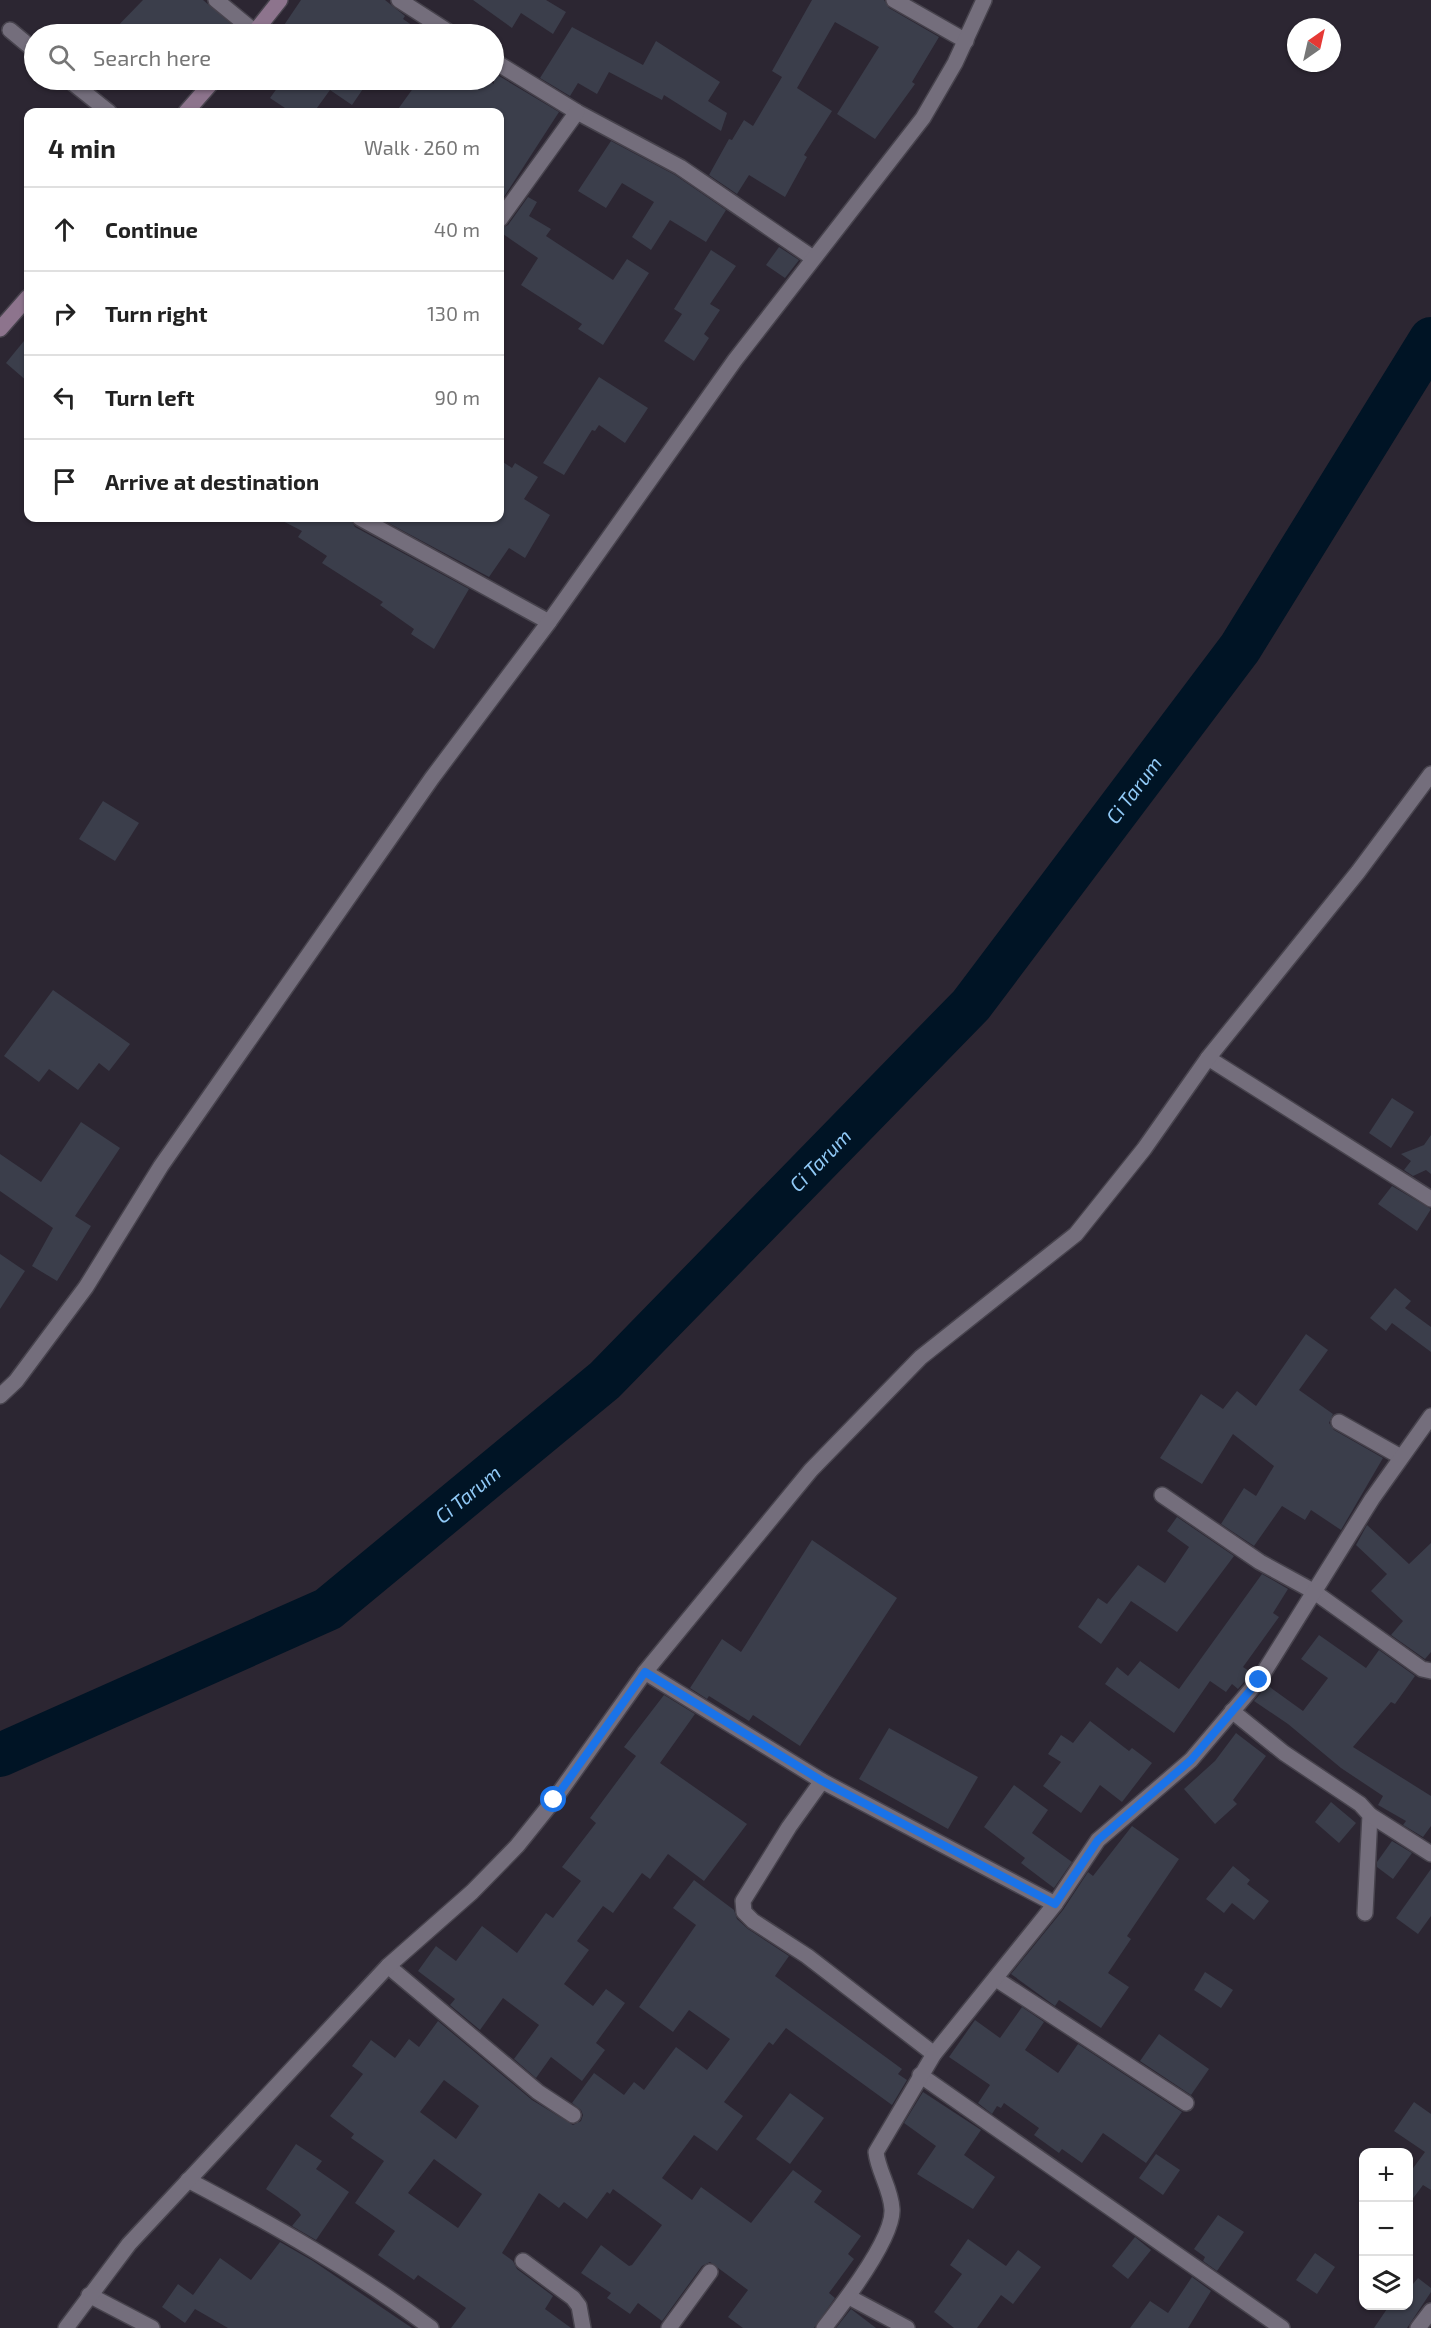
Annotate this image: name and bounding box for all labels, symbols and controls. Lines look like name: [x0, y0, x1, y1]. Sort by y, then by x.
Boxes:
north arrow: [1287, 18, 1341, 72]
search box: [24, 24, 504, 90]
icon: search: [45, 41, 78, 74]
text: Search here: [93, 44, 211, 70]
text: 4 min: [48, 132, 116, 163]
text: Walk · 260 m: [364, 135, 480, 159]
icon: ahead: [48, 213, 81, 246]
text: Continue: [105, 216, 198, 242]
text: 40 m: [434, 217, 480, 241]
icon: right: [48, 297, 81, 330]
text: Turn right: [105, 300, 207, 326]
text: 130 m: [427, 301, 480, 325]
icon: left: [48, 381, 81, 414]
text: Turn left: [105, 384, 194, 410]
text: 90 m: [435, 385, 480, 409]
icon: arrive: [48, 465, 81, 498]
text: Arrive at destination: [105, 468, 319, 494]
water label: Ci Tarum: [1100, 751, 1166, 828]
water label: Ci Tarum: [784, 1124, 856, 1196]
water label: Ci Tarum: [430, 1460, 505, 1528]
route end: [1245, 1666, 1271, 1692]
route start: [540, 1786, 566, 1812]
map controls: [1359, 2148, 1413, 2310]
button: +: [1359, 2148, 1413, 2202]
button: −: [1359, 2202, 1413, 2256]
button: layers: [1359, 2256, 1413, 2310]

